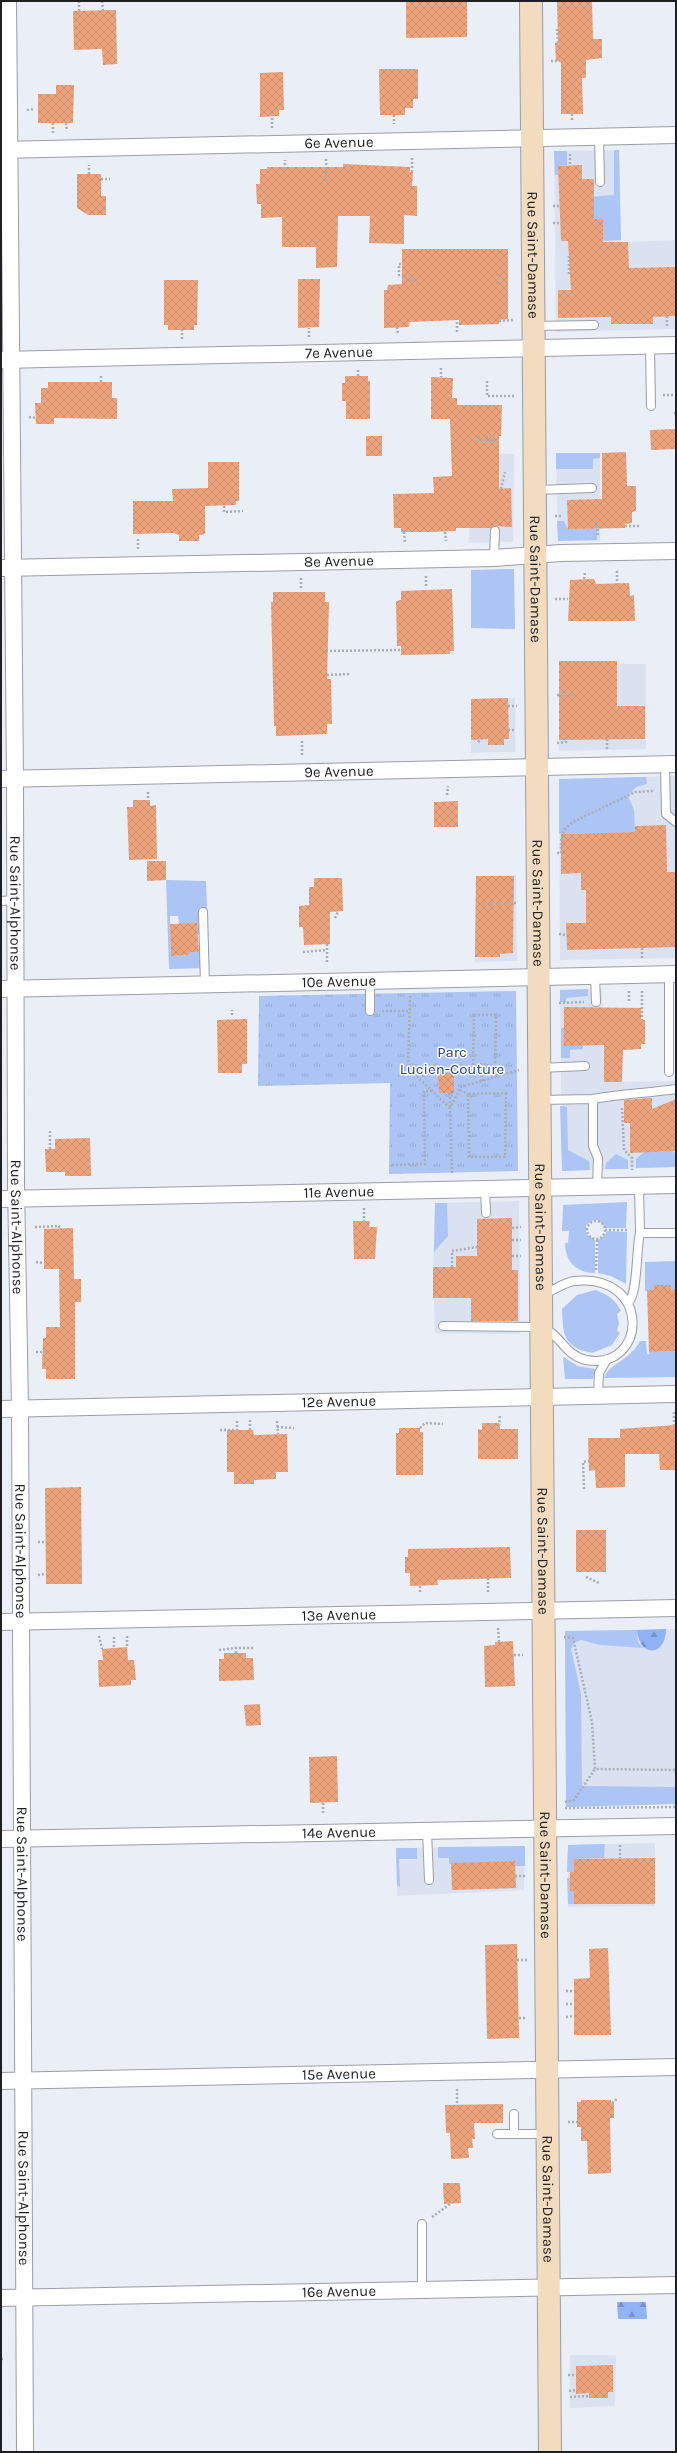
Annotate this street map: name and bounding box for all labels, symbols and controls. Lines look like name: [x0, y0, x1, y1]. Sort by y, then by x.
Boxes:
street label: 6e Avenue: [304, 133, 374, 152]
street label: Rue Saint-Damase: [523, 191, 542, 319]
street label: 7e Avenue: [305, 343, 373, 362]
street label: Rue Saint-Damase: [526, 515, 545, 643]
street label: 8e Avenue: [304, 551, 374, 571]
street label: 9e Avenue: [304, 762, 374, 781]
street label: Rue Saint-Alphonse: [6, 836, 24, 970]
street label: Rue Saint-Damase: [528, 839, 547, 967]
street label: 10e Avenue: [301, 972, 376, 991]
park label: Parc Lucien-Couture: [400, 1043, 504, 1078]
street label: Rue Saint-Alphonse: [7, 1160, 27, 1295]
street label: Rue Saint-Damase: [531, 1163, 550, 1291]
street label: 11e Avenue: [303, 1182, 374, 1202]
street label: 12e Avenue: [302, 1392, 376, 1411]
street label: Rue Saint-Alphonse: [11, 1483, 30, 1618]
street label: Rue Saint-Damase: [534, 1487, 553, 1615]
street label: 13e Avenue: [301, 1605, 376, 1625]
street label: Rue Saint-Alphonse: [13, 1806, 32, 1941]
street label: Rue Saint-Damase: [536, 1811, 555, 1939]
street label: 14e Avenue: [302, 1823, 376, 1842]
street label: 15e Avenue: [302, 2064, 376, 2084]
street label: Rue Saint-Alphonse: [14, 2130, 33, 2265]
street label: Rue Saint-Damase: [539, 2135, 558, 2263]
street label: 16e Avenue: [302, 2282, 376, 2301]

